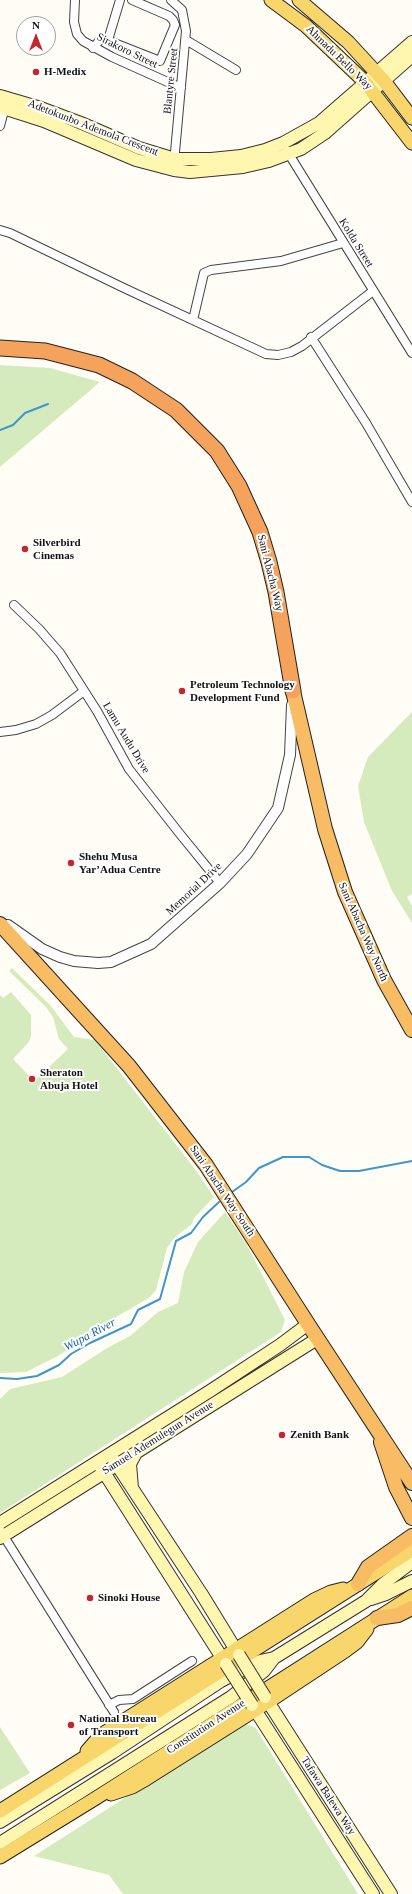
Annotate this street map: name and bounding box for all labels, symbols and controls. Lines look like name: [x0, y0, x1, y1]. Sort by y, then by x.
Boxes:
north arrow: [16, 16, 56, 56]
text: N: [32, 19, 40, 31]
street label: Ahmadu Bello Way: [303, 23, 375, 93]
street label: Sirakoro Street: [94, 31, 160, 71]
street label: Blantyre Street: [161, 47, 181, 115]
place label: H-Medix: [44, 65, 86, 79]
marker: H-Medix: [31, 67, 41, 77]
street label: Adetokunbo Ademola Crescent: [26, 97, 160, 159]
street label: Kolda Street: [336, 216, 376, 270]
street label: Sani Abacha Way: [254, 533, 286, 613]
place label: Silverbird Cinemas: [33, 536, 81, 562]
marker: Silverbird Cinemas: [20, 544, 30, 554]
place label: Petroleum Technology Development Fund: [190, 678, 295, 704]
marker: Petroleum Technology Development Fund: [177, 686, 187, 696]
street label: Lamu Audu Drive: [100, 700, 152, 776]
place label: Shehu Musa Yar’Adua Centre: [79, 850, 161, 876]
marker: Shehu Musa Yar’Adua Centre: [66, 858, 76, 868]
street label: Memorial Drive: [163, 860, 225, 918]
street label: Sani Abacha Way North: [335, 880, 391, 984]
place label: Sheraton Abuja Hotel: [40, 1066, 98, 1092]
marker: Sheraton Abuja Hotel: [27, 1074, 37, 1084]
street label: Sani Abacha Way South: [187, 1143, 257, 1239]
water label: Wupa River: [62, 1315, 118, 1355]
street label: Samuel Ademulegun Avenue: [100, 1398, 216, 1478]
place label: Zenith Bank: [290, 1428, 349, 1442]
marker: Zenith Bank: [277, 1430, 287, 1440]
place label: Sinoki House: [98, 1591, 160, 1605]
marker: Sinoki House: [85, 1593, 95, 1603]
street label: Constitution Avenue: [164, 1697, 248, 1757]
place label: National Bureau of Transport: [79, 1712, 157, 1738]
marker: National Bureau of Transport: [66, 1720, 76, 1730]
street label: Tafawa Balewa Way: [298, 1754, 358, 1838]

